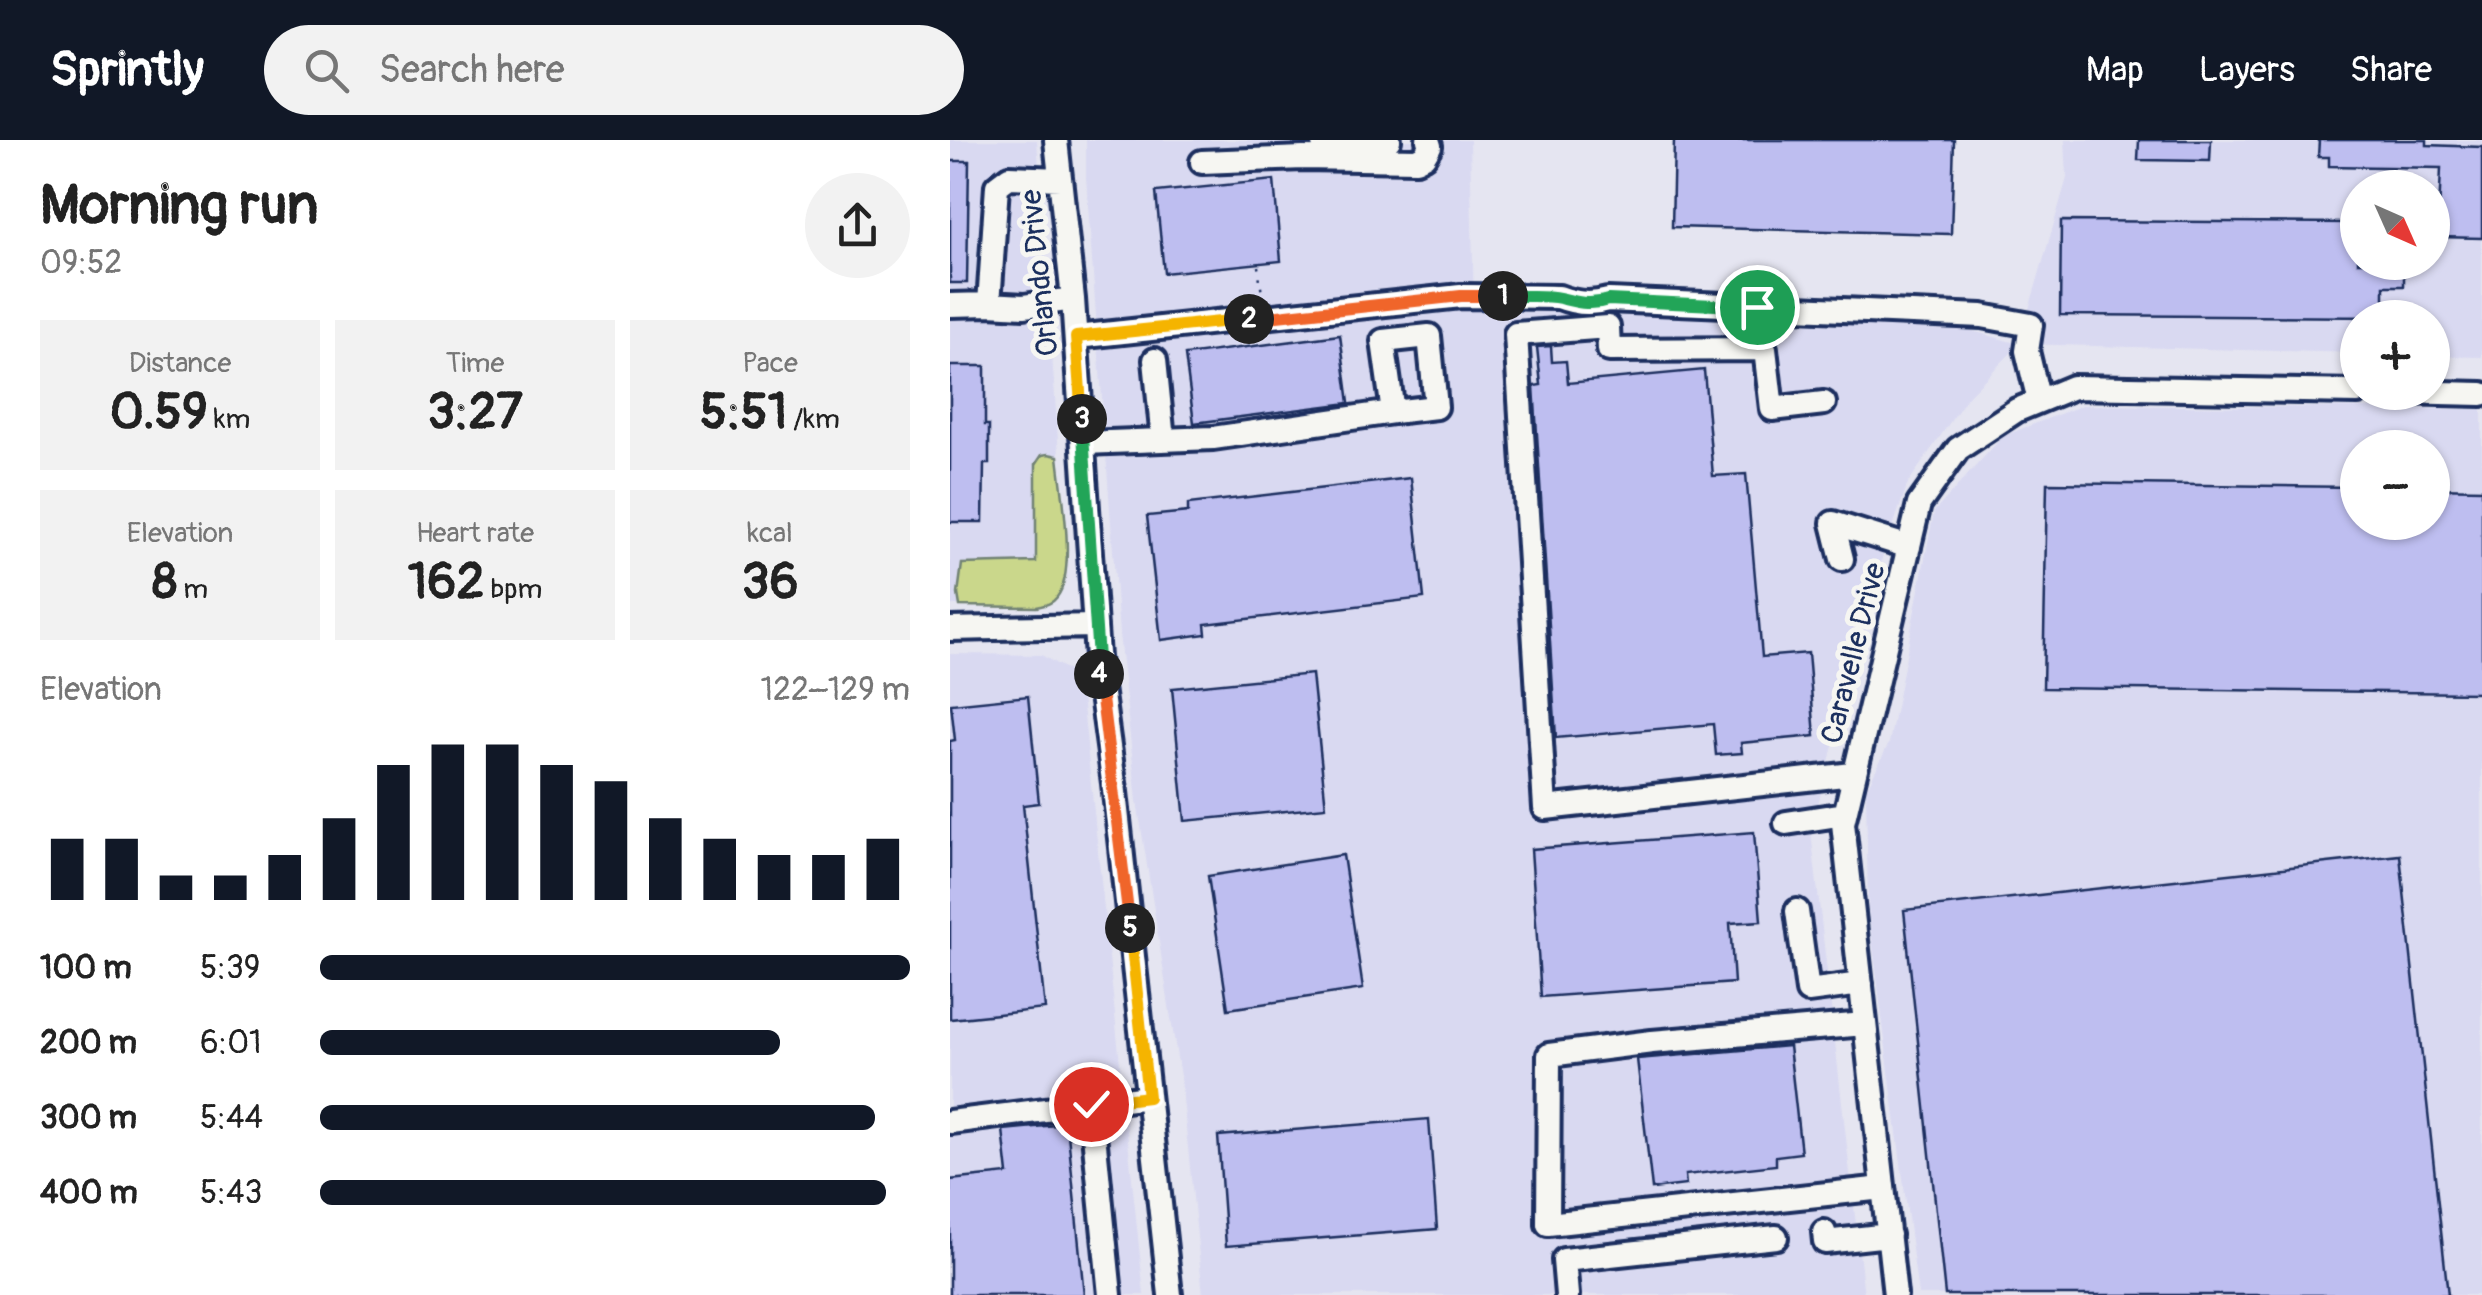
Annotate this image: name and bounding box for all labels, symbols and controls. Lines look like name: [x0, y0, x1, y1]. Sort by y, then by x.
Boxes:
search box: [264, 25, 964, 115]
text: Sprintly: [50, 40, 204, 100]
icon: search: [299, 43, 354, 98]
text: Search here: [379, 46, 564, 94]
text: Map: [2086, 48, 2144, 92]
text: Layers: [2199, 48, 2295, 92]
text: Share: [2350, 48, 2432, 92]
north arrow: [2340, 170, 2450, 280]
map controls: [2340, 170, 2450, 540]
text: Morning run: [40, 171, 318, 240]
button: share: [805, 173, 910, 278]
street label: Orlando Drive: [1012, 187, 1067, 358]
text: 09:52: [40, 243, 122, 283]
pin: [1715, 265, 1800, 350]
pin: 1: [1478, 271, 1528, 321]
text: 1: [1498, 278, 1508, 313]
icon: arrive: [1730, 280, 1785, 335]
pin: 2: [1224, 294, 1274, 344]
button: +: [2340, 300, 2450, 410]
text: 2: [1241, 301, 1257, 336]
text: Distance: [129, 346, 231, 381]
text: Time: [446, 346, 504, 381]
text: Pace: [742, 346, 798, 381]
text: 0.59: [110, 381, 208, 444]
text: 3:27: [427, 381, 523, 444]
text: 5:51: [700, 381, 787, 444]
pin: 3: [1057, 394, 1107, 444]
text: 3: [1074, 401, 1090, 436]
text: km: [208, 402, 250, 437]
text: /km: [787, 402, 840, 437]
button: −: [2340, 430, 2450, 540]
text: Elevation: [127, 516, 233, 551]
text: Heart rate: [416, 516, 534, 551]
text: kcal: [747, 516, 793, 551]
text: 8: [152, 551, 177, 614]
text: 162: [408, 551, 484, 614]
text: 36: [742, 551, 799, 614]
street label: Caravelle Drive: [1813, 559, 1894, 747]
text: m: [177, 572, 208, 607]
text: bpm: [484, 572, 542, 607]
pin: 4: [1074, 649, 1124, 699]
text: 4: [1091, 656, 1107, 691]
text: Elevation: [40, 670, 162, 710]
text: 122–129 m: [761, 670, 910, 710]
pin: 5: [1105, 903, 1155, 953]
text: 5: [1122, 910, 1138, 945]
text: 100 m: [40, 948, 132, 988]
text: 5:39: [200, 948, 260, 988]
text: 200 m: [40, 1023, 137, 1063]
text: 6:01: [200, 1023, 262, 1063]
pin: [1049, 1062, 1134, 1147]
icon: check: [1064, 1077, 1119, 1132]
text: 300 m: [40, 1098, 137, 1138]
text: 5:44: [200, 1098, 263, 1138]
text: 400 m: [40, 1173, 138, 1213]
text: 5:43: [200, 1173, 262, 1213]

